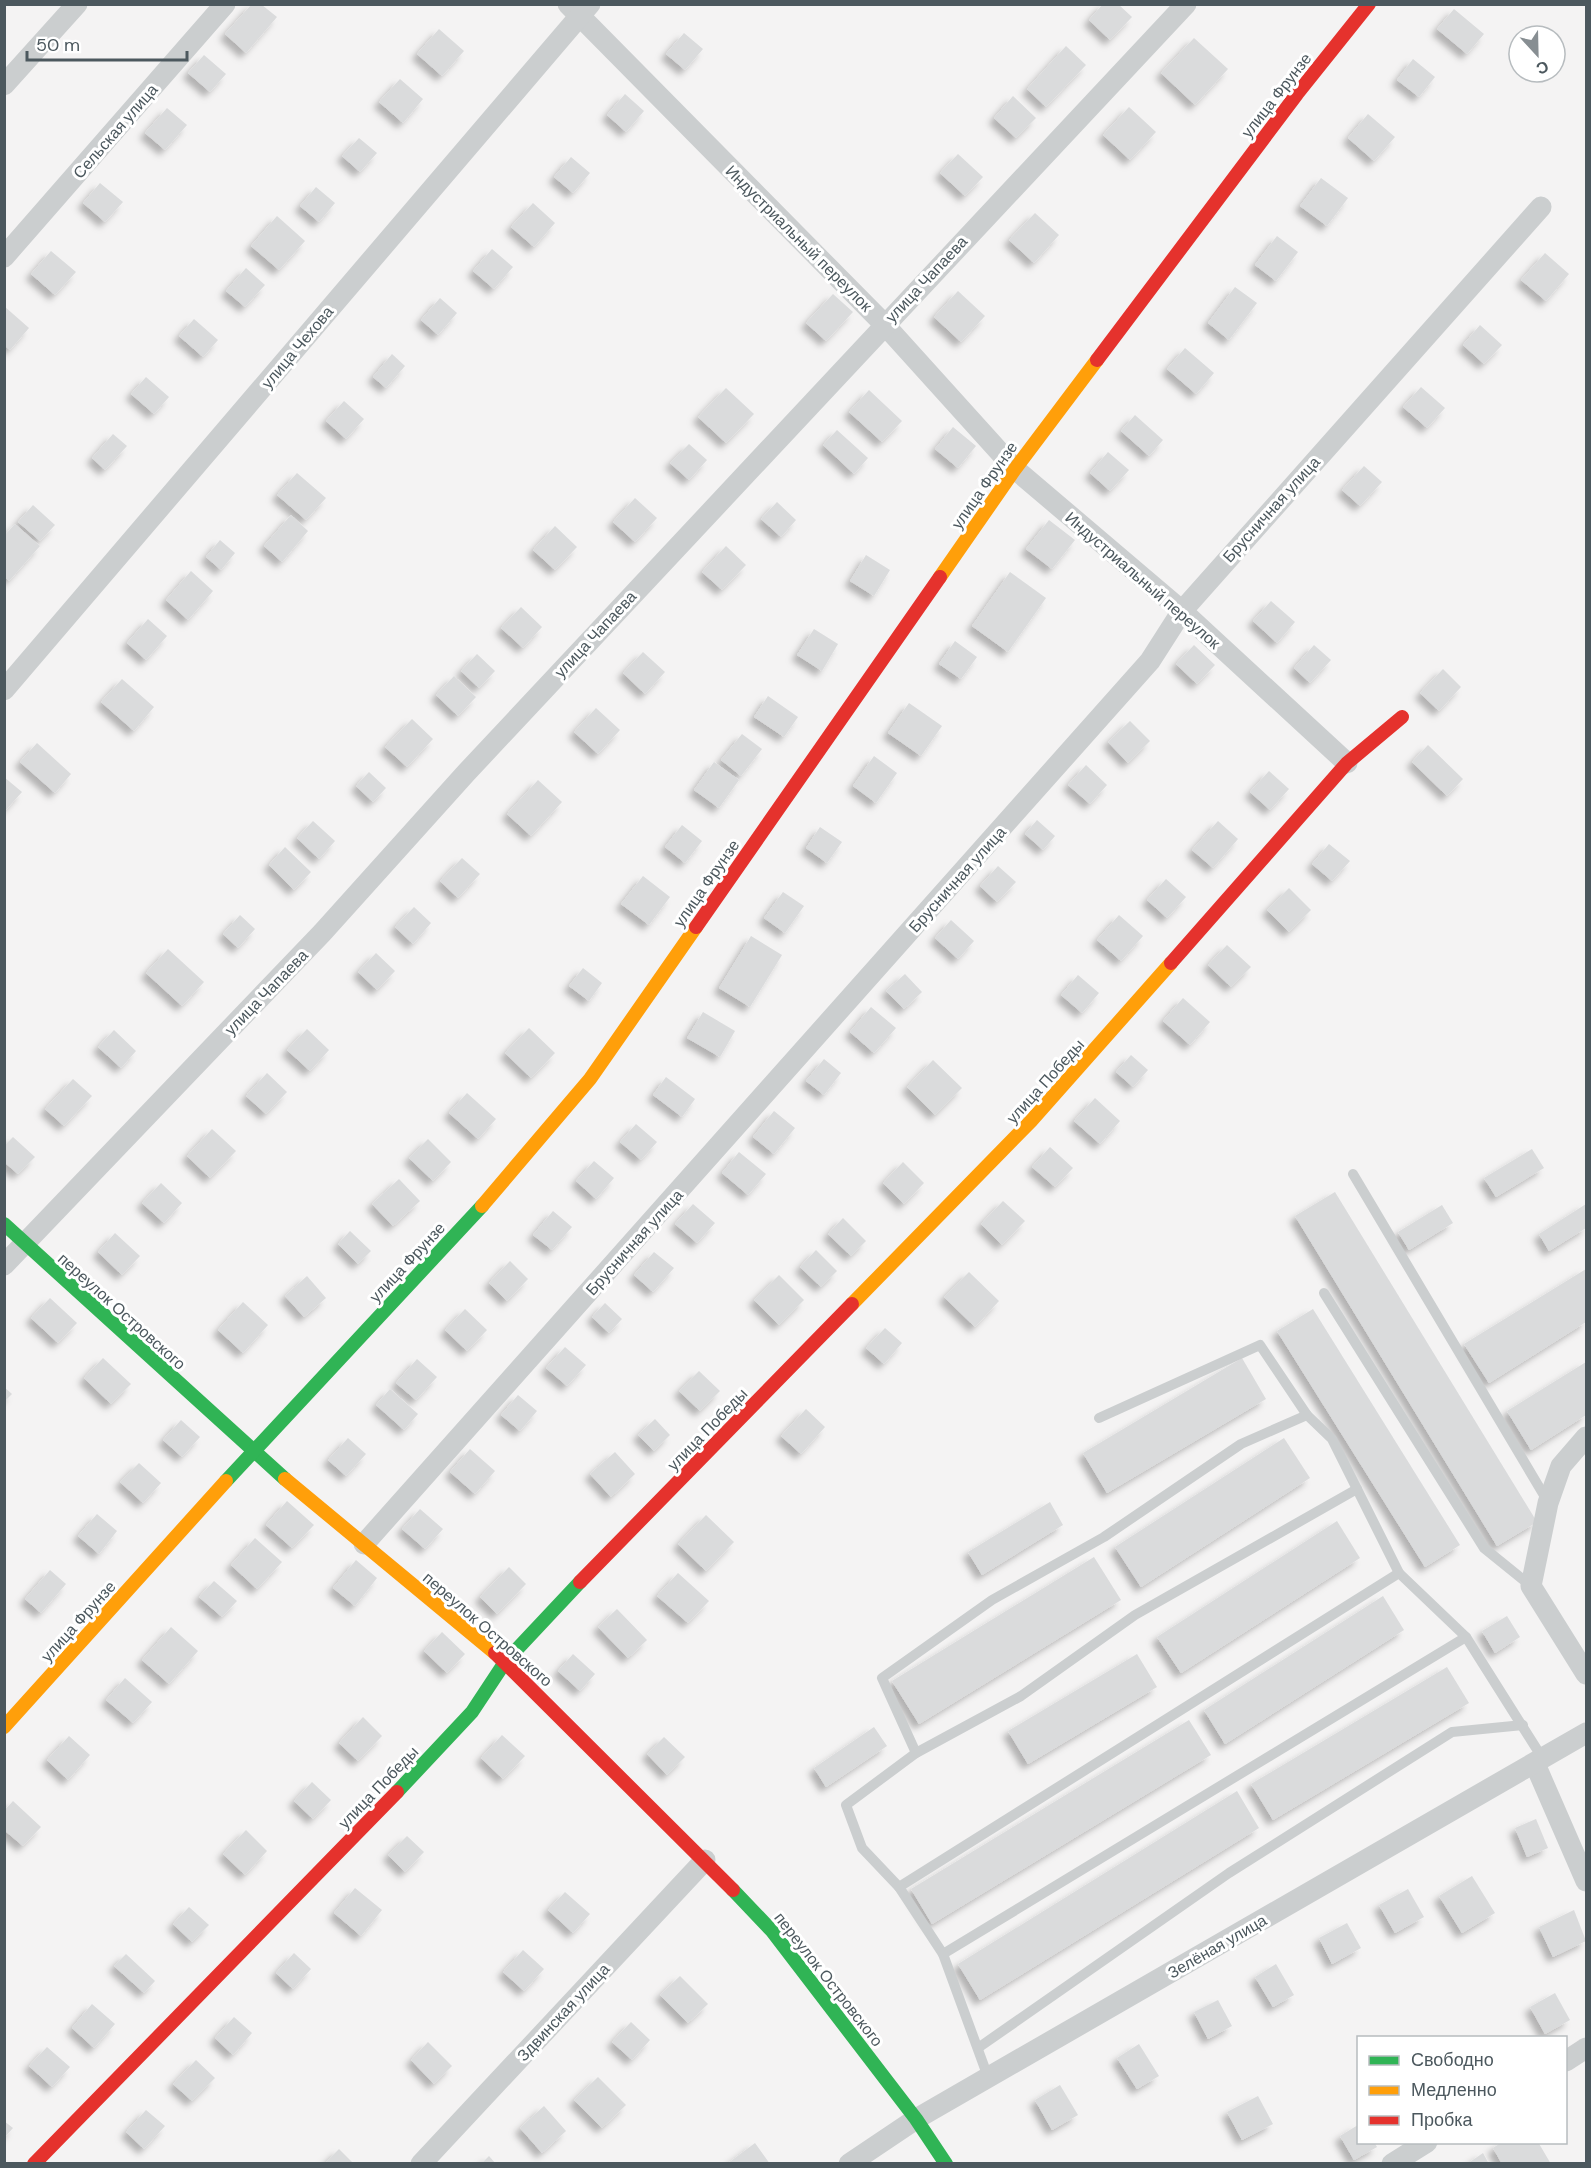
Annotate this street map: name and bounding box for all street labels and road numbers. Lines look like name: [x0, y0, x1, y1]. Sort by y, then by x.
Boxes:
street label: улица Фрунзе: [1237, 49, 1316, 142]
street label: Сельская улица: [68, 80, 162, 183]
street label: Индустриальный переулок: [721, 161, 877, 317]
street label: улица Чапаева: [881, 231, 972, 327]
street label: улица Чехова: [257, 302, 338, 393]
street label: улица Фрунзе: [947, 437, 1022, 533]
street label: Брусничная улица: [1218, 452, 1325, 567]
street label: Индустриальный переулок: [1061, 507, 1225, 654]
street label: улица Чапаева: [550, 586, 641, 682]
street label: Брусничная улица: [904, 822, 1011, 937]
street label: улица Фрунзе: [669, 835, 744, 931]
street label: улица Чапаева: [220, 945, 313, 1040]
street label: улица Победы: [1002, 1035, 1089, 1128]
street label: Брусничная улица: [581, 1185, 688, 1300]
street label: улица Фрунзе: [365, 1218, 450, 1307]
street label: переулок Островского: [53, 1248, 190, 1374]
street label: улица Победы: [663, 1384, 752, 1475]
street label: переулок Островского: [419, 1567, 557, 1691]
street label: улица Фрунзе: [36, 1576, 120, 1666]
street label: улица Победы: [334, 1742, 423, 1833]
street label: переулок Островского: [770, 1908, 888, 2051]
street label: Зелёная улица: [1164, 1910, 1271, 1983]
street label: Здвинская улица: [513, 1959, 614, 2066]

